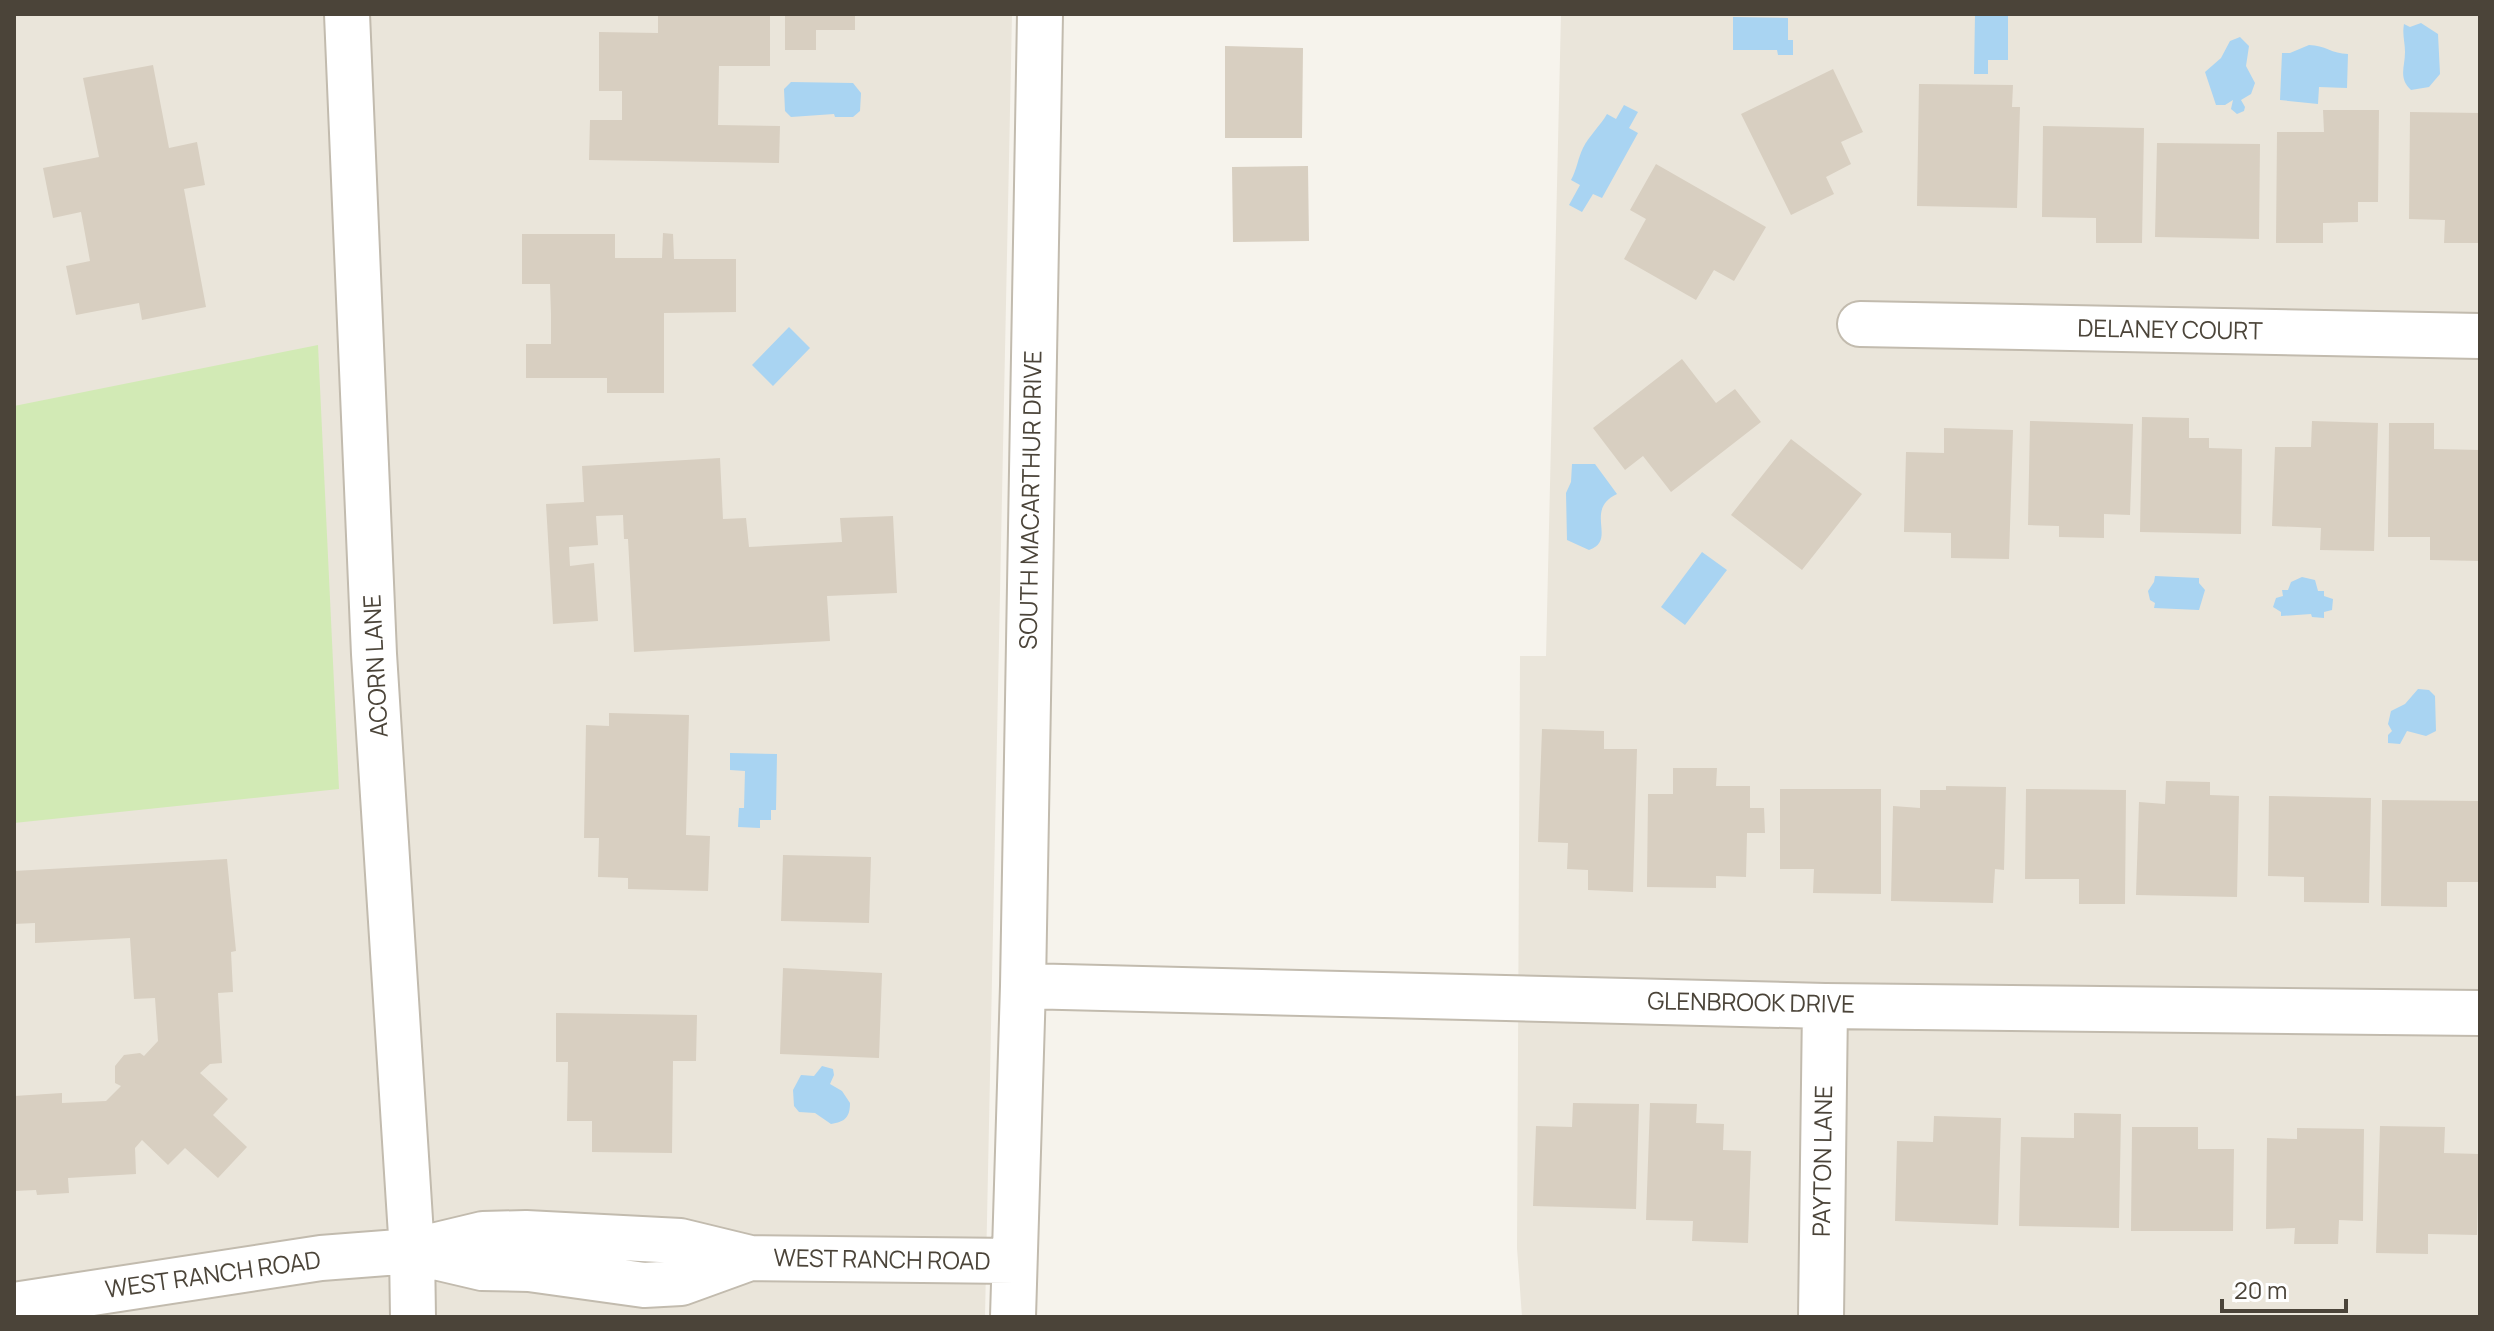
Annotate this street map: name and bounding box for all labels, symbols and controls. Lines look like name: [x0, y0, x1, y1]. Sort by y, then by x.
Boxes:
street label: DELANEY COURT: [2077, 310, 2264, 347]
street label: SOUTH MACARTHUR DRIVE: [1010, 350, 1049, 650]
street label: ACORN LANE: [354, 594, 395, 738]
street label: GLENBROOK DRIVE: [1647, 983, 1855, 1020]
street label: PAYTON LANE: [1804, 1085, 1839, 1237]
street label: WEST RANCH ROAD: [773, 1240, 991, 1277]
street label: WEST RANCH ROAD: [103, 1242, 323, 1305]
scale bar: [2222, 1263, 2346, 1313]
text: 20 m: [2234, 1273, 2287, 1306]

